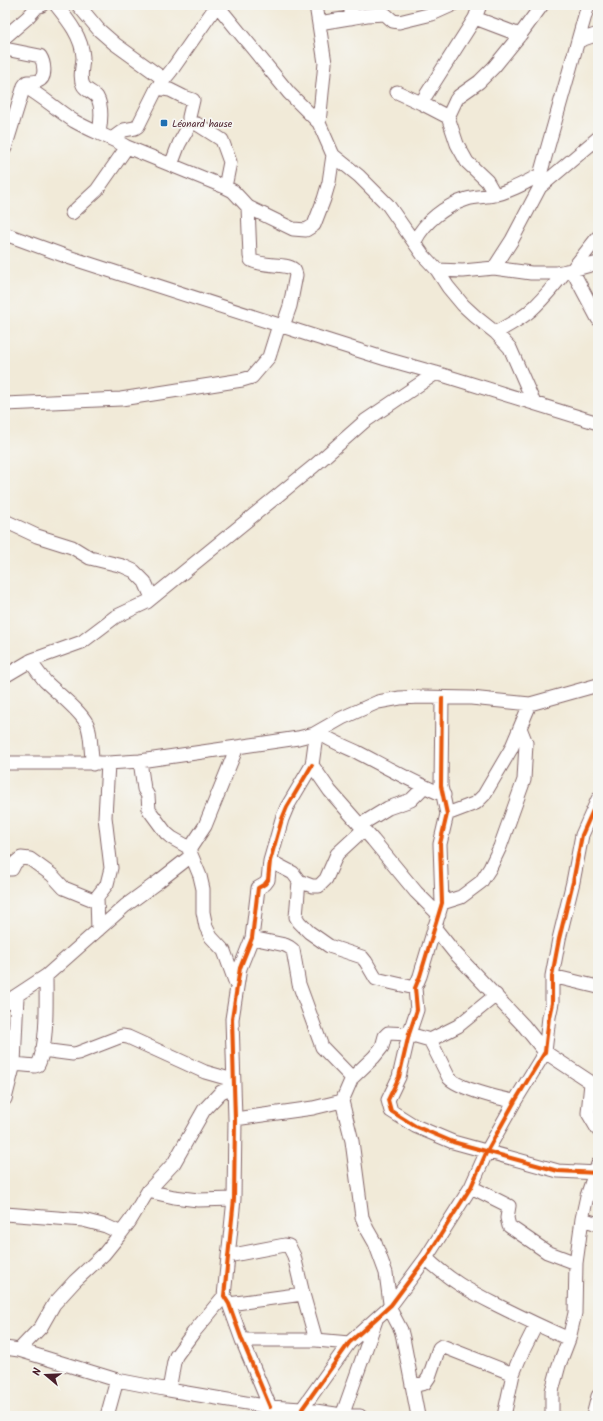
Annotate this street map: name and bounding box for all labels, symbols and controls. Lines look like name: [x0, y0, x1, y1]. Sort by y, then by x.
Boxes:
place label: Léonard hause: [172, 116, 233, 132]
marker: Léonard hause: [159, 118, 169, 128]
north arrow: [26, 1355, 66, 1395]
text: N: [28, 1366, 47, 1378]

